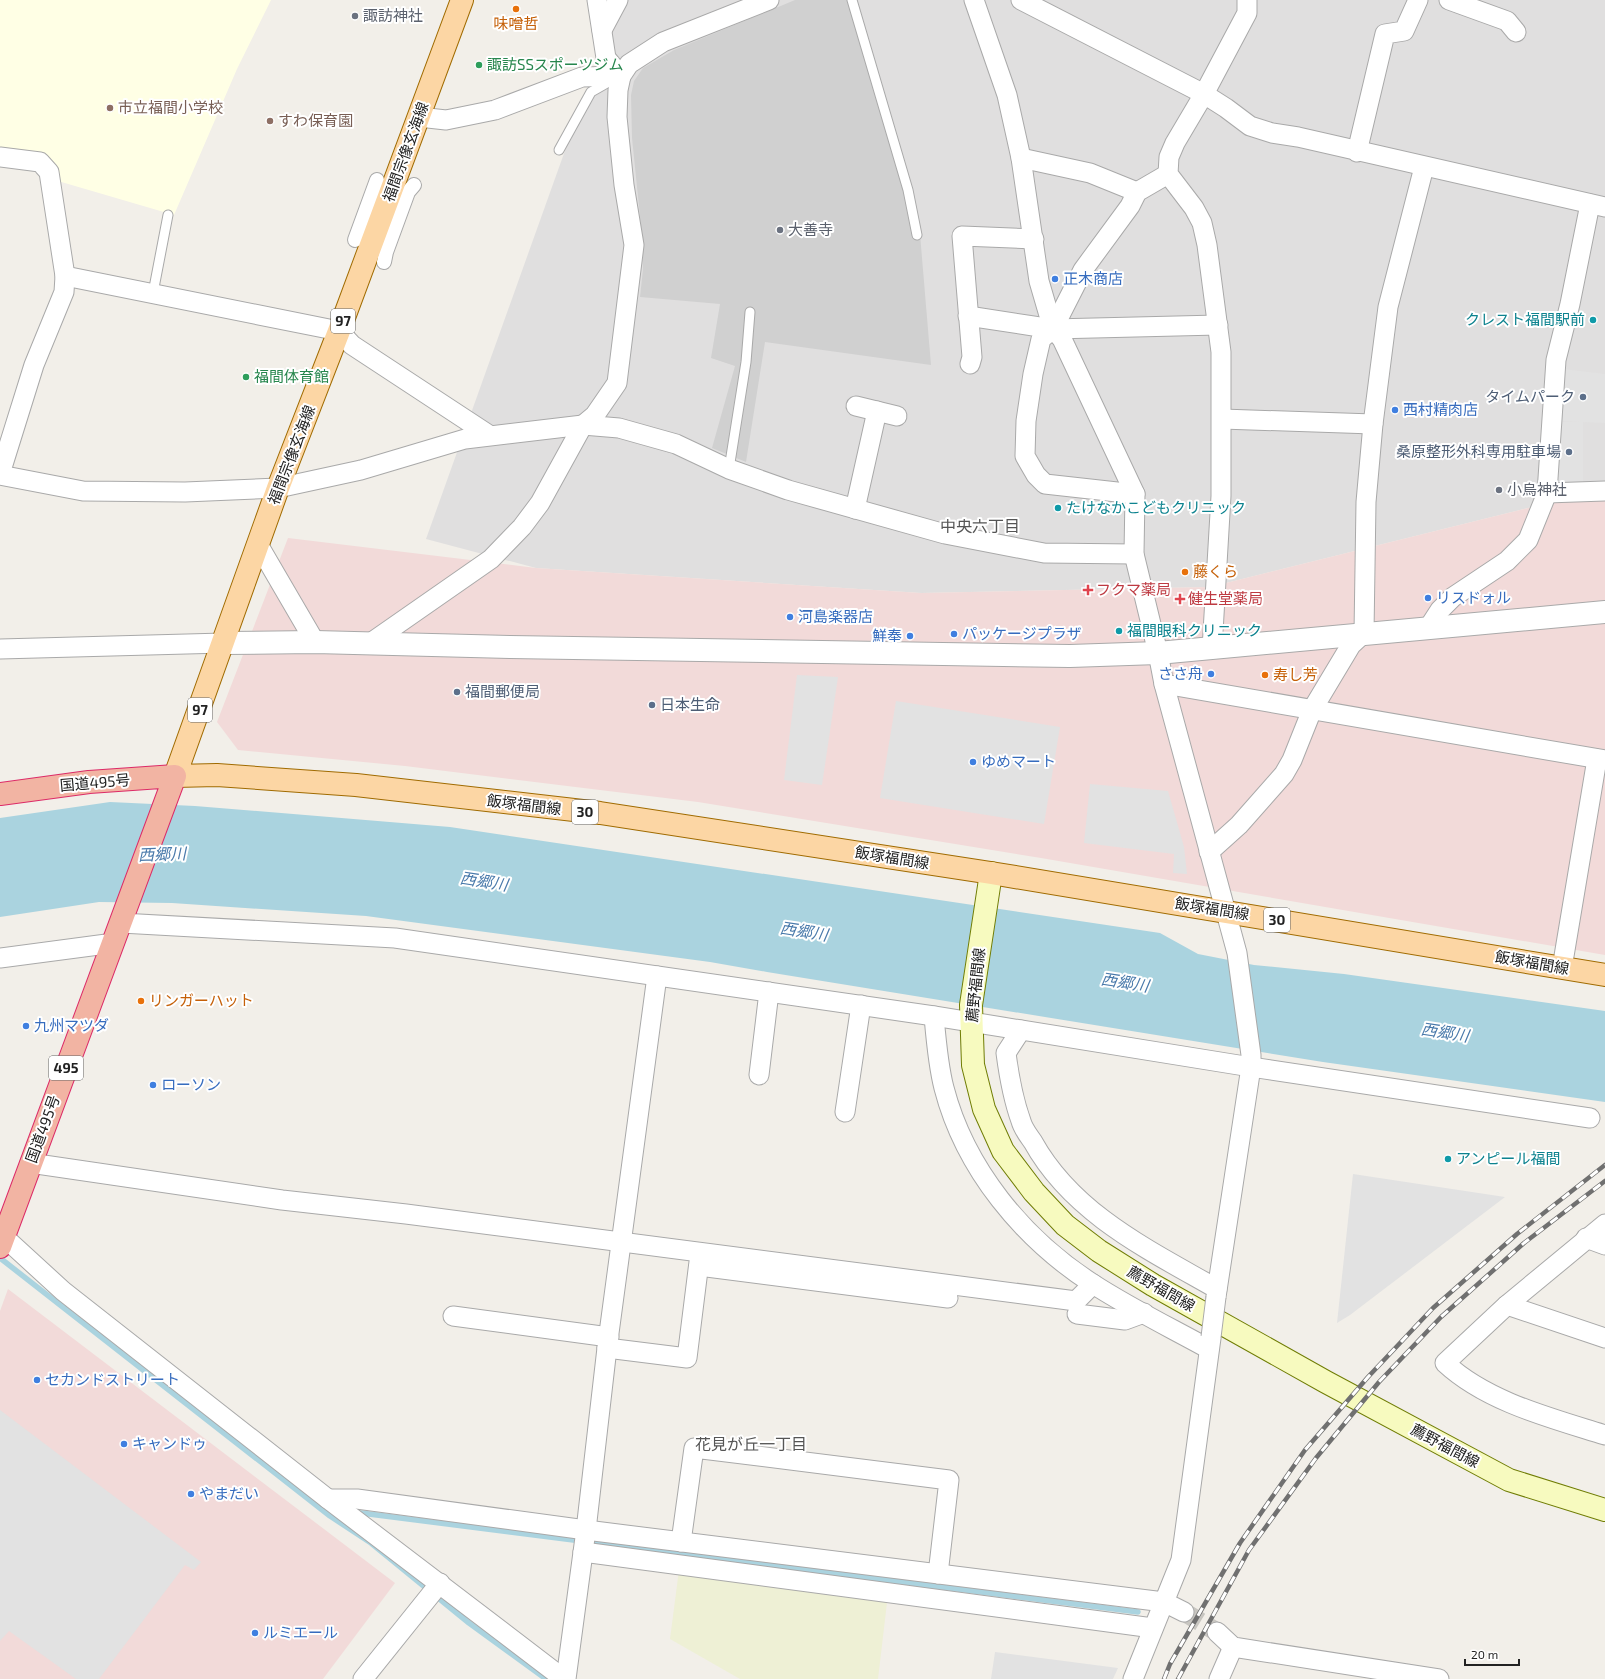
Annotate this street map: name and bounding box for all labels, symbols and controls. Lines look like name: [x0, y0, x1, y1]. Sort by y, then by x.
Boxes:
marker: 味噌哲: [511, 4, 521, 14]
place label: 諏訪神社: [363, 6, 423, 24]
marker: 諏訪神社: [350, 11, 360, 21]
place label: 味噌哲: [493, 14, 539, 32]
place label: 諏訪SSスポーツジム: [487, 55, 624, 73]
marker: 諏訪SSスポーツジム: [474, 60, 484, 70]
place label: 市立福間小学校: [118, 98, 223, 116]
street label: 福間宗像玄海線: [379, 99, 431, 204]
marker: 市立福間小学校: [105, 103, 115, 113]
place label: すわ保育園: [278, 111, 353, 129]
marker: すわ保育園: [265, 116, 275, 126]
place label: 大善寺: [788, 220, 833, 238]
marker: 大善寺: [775, 225, 785, 235]
place label: 正木商店: [1063, 269, 1123, 287]
marker: 正木商店: [1050, 274, 1060, 284]
road number: 97: [331, 309, 355, 333]
place label: クレスト福間駅前: [1465, 310, 1585, 328]
marker: クレスト福間駅前: [1588, 315, 1598, 325]
place label: 福間体育館: [254, 367, 329, 385]
marker: 福間体育館: [241, 372, 251, 382]
place label: タイムパーク: [1485, 387, 1575, 405]
marker: タイムパーク: [1578, 392, 1588, 402]
place label: 西村精肉店: [1403, 400, 1478, 418]
street label: 福間宗像玄海線: [264, 402, 318, 507]
marker: 西村精肉店: [1390, 405, 1400, 415]
place label: 桑原整形外科専用駐車場: [1396, 442, 1561, 460]
marker: 桑原整形外科専用駐車場: [1564, 447, 1574, 457]
place label: 小烏神社: [1507, 480, 1567, 498]
marker: 小烏神社: [1494, 485, 1504, 495]
place label: たけなかこどもクリニック: [1066, 498, 1246, 516]
marker: たけなかこどもクリニック: [1053, 503, 1063, 513]
district label: 中央六丁目: [940, 516, 1020, 535]
place label: 藤くら: [1193, 562, 1238, 580]
marker: 藤くら: [1180, 567, 1190, 577]
place label: フクマ薬局: [1096, 580, 1171, 598]
marker: フクマ薬局: [1083, 585, 1093, 595]
place label: リスドォル: [1436, 588, 1511, 606]
place label: 健生堂薬局: [1188, 589, 1263, 607]
marker: リスドォル: [1423, 593, 1433, 603]
marker: 健生堂薬局: [1175, 594, 1185, 604]
place label: 河島楽器店: [798, 607, 873, 625]
marker: 河島楽器店: [785, 612, 795, 622]
place label: 福間眼科クリニック: [1127, 621, 1262, 639]
place label: パッケージプラザ: [962, 624, 1082, 642]
place label: 鮮奉: [872, 626, 902, 644]
marker: 福間眼科クリニック: [1114, 626, 1124, 636]
marker: パッケージプラザ: [949, 629, 959, 639]
marker: 鮮奉: [905, 631, 915, 641]
place label: ささ舟: [1158, 664, 1203, 682]
place label: 寿し芳: [1273, 665, 1318, 683]
marker: ささ舟: [1206, 669, 1216, 679]
marker: 寿し芳: [1260, 670, 1270, 680]
place label: 福間郵便局: [465, 682, 540, 700]
marker: 福間郵便局: [452, 687, 462, 697]
place label: 日本生命: [660, 695, 720, 713]
road number: 97: [188, 698, 212, 722]
marker: 日本生命: [647, 700, 657, 710]
place label: ゆめマート: [981, 752, 1056, 770]
marker: ゆめマート: [968, 757, 978, 767]
street label: 国道495号: [59, 770, 131, 794]
street label: 飯塚福間線: [486, 791, 562, 818]
road number: 30: [572, 800, 598, 824]
street label: 飯塚福間線: [854, 842, 931, 872]
water label: 西郷川: [138, 843, 188, 864]
water label: 西郷川: [459, 867, 511, 894]
street label: 飯塚福間線: [1174, 893, 1251, 923]
road number: 30: [1264, 908, 1290, 932]
water label: 西郷川: [779, 917, 831, 944]
street label: 薦野福間線: [962, 947, 988, 1023]
street label: 飯塚福間線: [1494, 947, 1571, 977]
water label: 西郷川: [1100, 968, 1152, 995]
place label: リンガーハット: [149, 991, 254, 1009]
marker: リンガーハット: [136, 996, 146, 1006]
place label: 九州マツダ: [34, 1016, 109, 1034]
water label: 西郷川: [1420, 1018, 1472, 1045]
marker: 九州マツダ: [21, 1021, 31, 1031]
road number: 495: [49, 1056, 83, 1080]
place label: ローソン: [161, 1075, 221, 1093]
marker: ローソン: [148, 1080, 158, 1090]
street label: 国道495号: [21, 1092, 63, 1165]
place label: アンピール福間: [1456, 1149, 1560, 1167]
marker: アンピール福間: [1443, 1154, 1453, 1164]
street label: 薦野福間線: [1125, 1262, 1198, 1315]
place label: セカンドストリート: [45, 1370, 180, 1388]
marker: セカンドストリート: [32, 1375, 42, 1385]
street label: 薦野福間線: [1408, 1420, 1483, 1471]
place label: キャンドゥ: [132, 1434, 207, 1452]
district label: 花見が丘一丁目: [695, 1434, 807, 1453]
marker: キャンドゥ: [119, 1439, 129, 1449]
place label: やまだい: [199, 1484, 259, 1502]
marker: やまだい: [186, 1489, 196, 1499]
place label: ルミエール: [263, 1623, 338, 1641]
marker: ルミエール: [250, 1628, 260, 1638]
scale bar: [1465, 1641, 1519, 1667]
text: 20 m: [1471, 1647, 1498, 1661]

